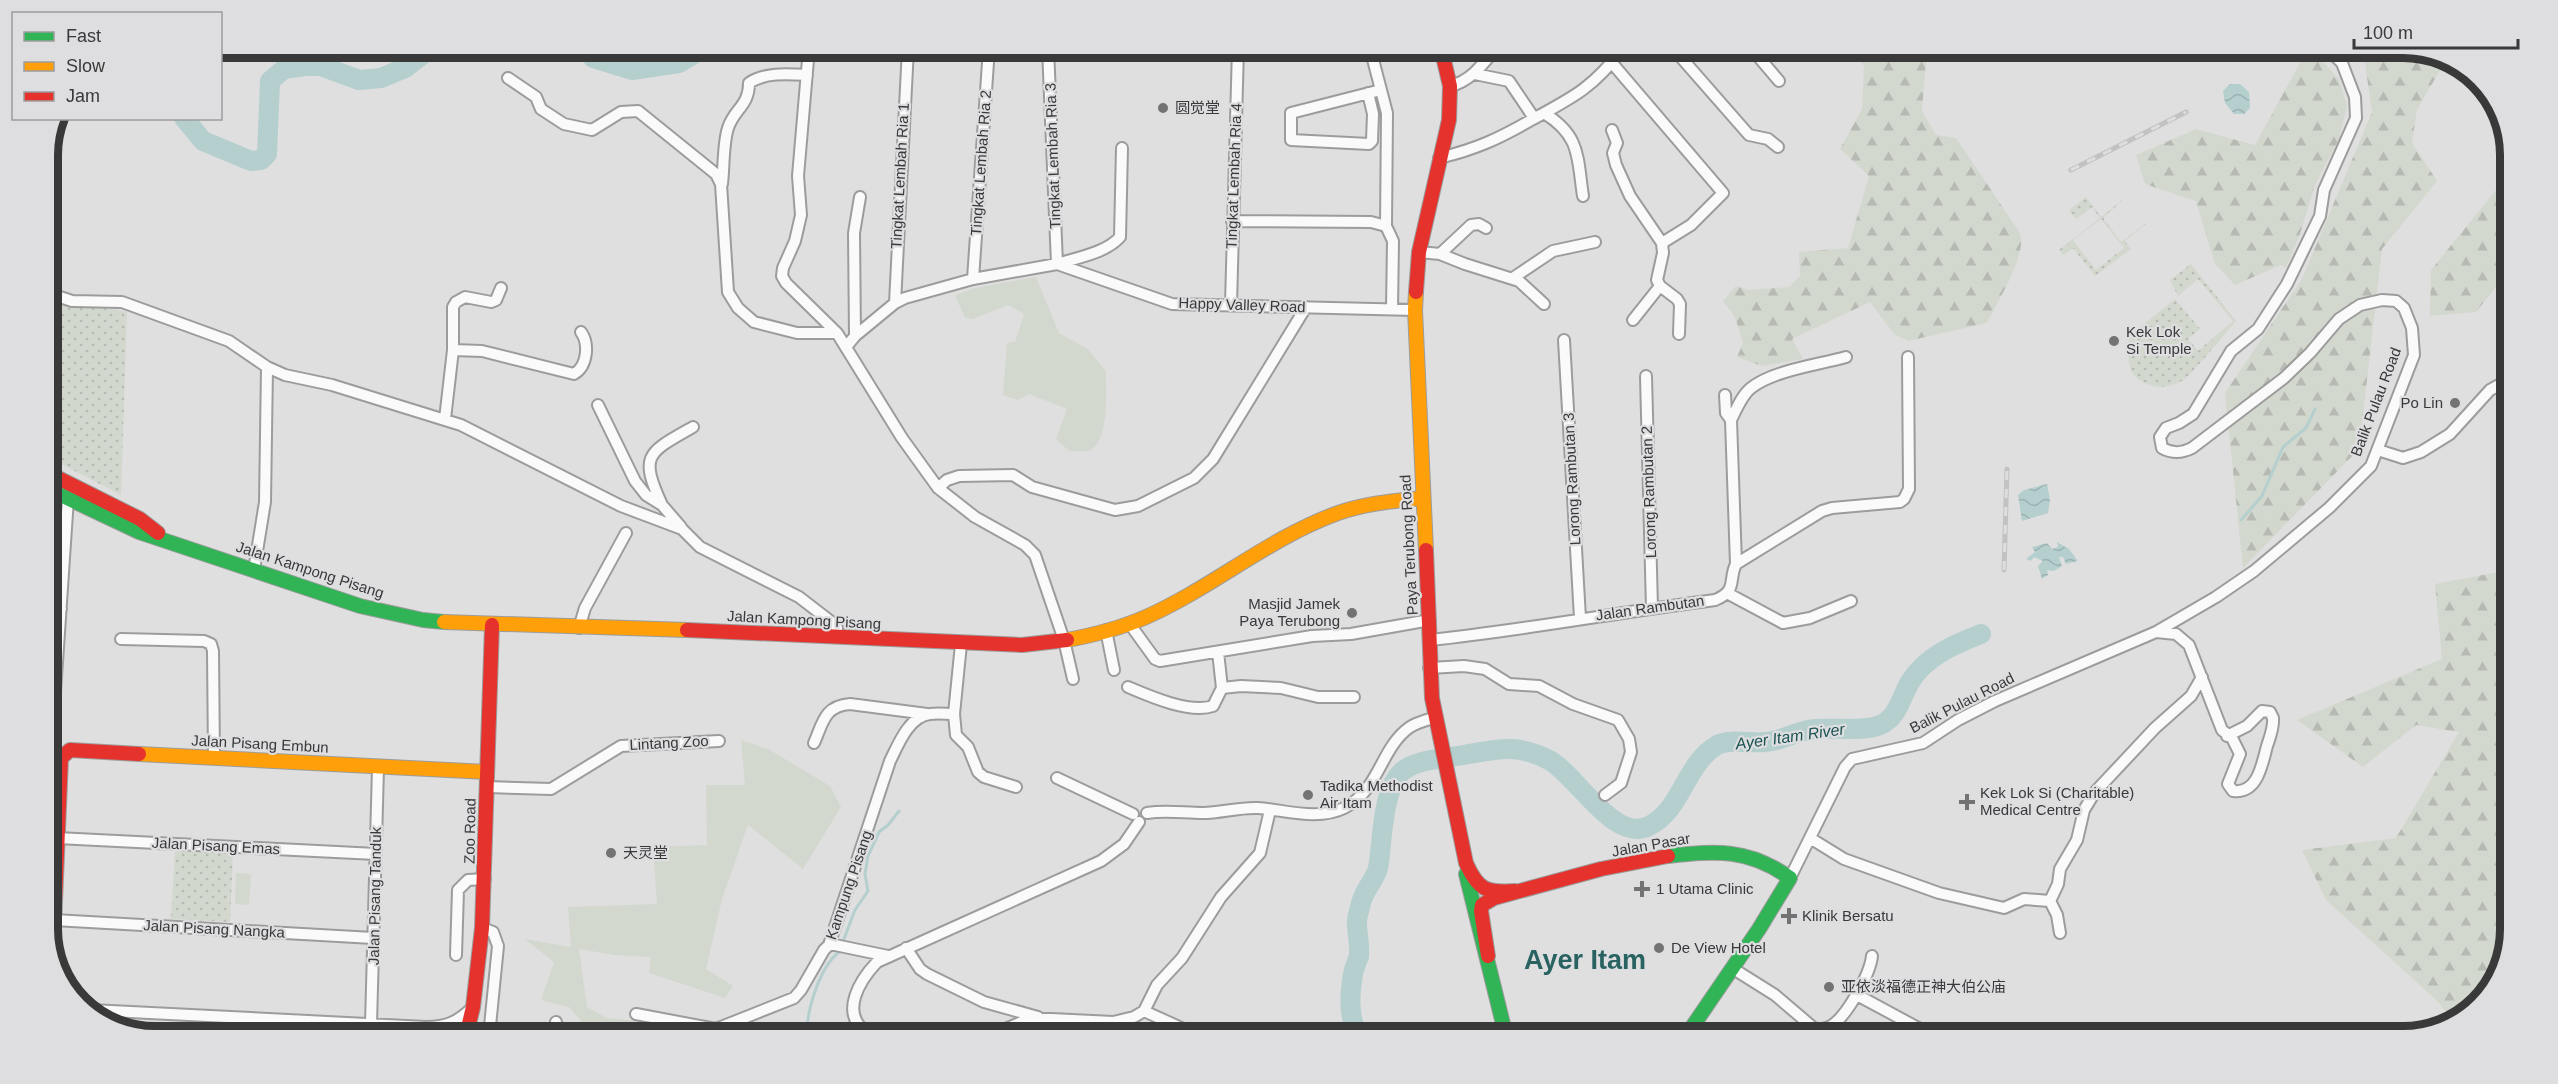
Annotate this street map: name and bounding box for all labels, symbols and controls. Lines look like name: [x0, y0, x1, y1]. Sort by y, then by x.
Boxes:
legend: [12, 12, 222, 120]
scale bar: [2354, 12, 2518, 50]
text: 100 m: [2363, 23, 2413, 43]
text: Fast: [66, 26, 101, 46]
text: Slow: [66, 56, 106, 76]
street label: Tingkat Lembah Ria 3: [1041, 83, 1064, 229]
text: Jam: [66, 86, 100, 106]
street label: Tingkat Lembah Ria 2: [967, 89, 994, 236]
place label: 圆觉堂: [1175, 99, 1220, 116]
marker: 圆觉堂: [1156, 101, 1170, 115]
street label: Tingkat Lembah Ria 1: [887, 103, 912, 249]
street label: Tingkat Lembah Ria 4: [1222, 103, 1245, 249]
street label: Happy Valley Road: [1178, 294, 1306, 315]
place label: Kek Lok Si Temple: [2126, 323, 2192, 357]
marker: Kek Lok Si Temple: [2107, 334, 2121, 348]
street label: Balik Pulau Road: [2347, 345, 2404, 459]
place label: Po Lin: [2400, 394, 2443, 411]
marker: Po Lin: [2448, 396, 2462, 410]
street label: Lorong Rambutan 3: [1560, 412, 1583, 546]
street label: Lorong Rambutan 2: [1638, 425, 1659, 559]
street label: Paya Terubong Road: [1396, 474, 1421, 616]
street label: Jalan Kampong Pisang: [234, 538, 386, 601]
street label: Jalan Rambutan: [1595, 591, 1705, 624]
place label: Masjid Jamek Paya Terubong: [1239, 595, 1340, 629]
marker: Masjid Jamek Paya Terubong: [1345, 606, 1359, 620]
street label: Jalan Kampong Pisang: [727, 607, 882, 632]
street label: Balik Pulau Road: [1907, 669, 2017, 736]
water label: Ayer Itam River: [1733, 720, 1846, 753]
street label: Jalan Pisang Embun: [191, 731, 329, 756]
street label: Lintang Zoo: [629, 732, 709, 753]
place label: Tadika Methodist Air Itam: [1320, 777, 1433, 811]
place label: Kek Lok Si (Charitable) Medical Centre: [1980, 784, 2134, 818]
marker: Tadika Methodist Air Itam: [1301, 788, 1315, 802]
marker: Kek Lok Si (Charitable) Medical Centre: [1958, 793, 1976, 811]
street label: Zoo Road: [460, 798, 479, 864]
street label: Jalan Pisang Tanduk: [365, 826, 384, 965]
street label: Kampung Pisang: [822, 828, 875, 942]
street label: Jalan Pasar: [1610, 829, 1691, 860]
street label: Jalan Pisang Emas: [151, 834, 281, 857]
place label: 天灵堂: [623, 844, 668, 861]
marker: 天灵堂: [604, 846, 618, 860]
marker: 1 Utama Clinic: [1633, 880, 1651, 898]
place label: 1 Utama Clinic: [1656, 880, 1754, 897]
marker: Klinik Bersatu: [1780, 907, 1798, 925]
place label: Klinik Bersatu: [1802, 907, 1894, 924]
street label: Jalan Pisang Nangka: [143, 916, 286, 941]
place label: De View Hotel: [1671, 939, 1766, 956]
marker: De View Hotel: [1652, 941, 1666, 955]
district label: Ayer Itam: [1524, 945, 1646, 975]
place label: 亚依淡福德正神大伯公庙: [1841, 978, 2006, 995]
marker: 亚依淡福德正神大伯公庙: [1822, 980, 1836, 994]

